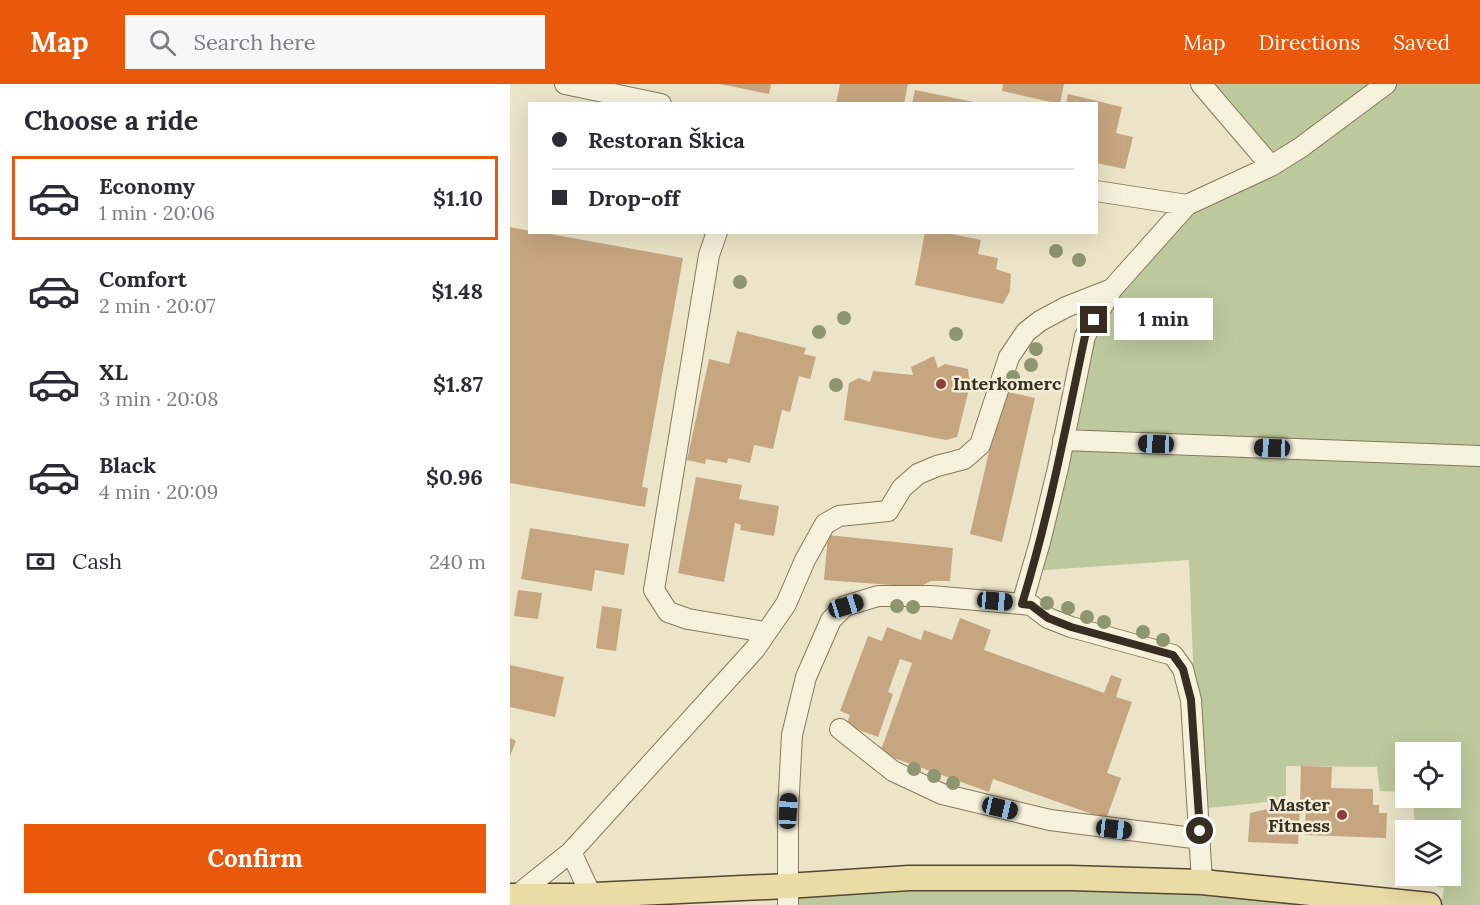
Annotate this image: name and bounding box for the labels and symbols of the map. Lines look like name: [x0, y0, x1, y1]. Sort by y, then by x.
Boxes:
callout: 1 min: [1115, 299, 1214, 341]
route end: [1080, 306, 1107, 333]
place label: Interkomerc: [953, 372, 1062, 395]
marker: Interkomerc: [934, 377, 948, 391]
car: [1138, 434, 1174, 454]
car: [1254, 438, 1290, 458]
car: [976, 590, 1014, 612]
car: [826, 592, 866, 620]
car: [778, 793, 798, 829]
place label: Master Fitness: [1268, 793, 1330, 837]
car: [980, 795, 1020, 821]
marker: Master Fitness: [1335, 808, 1349, 822]
route start: [1186, 817, 1213, 844]
car: [1095, 818, 1133, 840]

